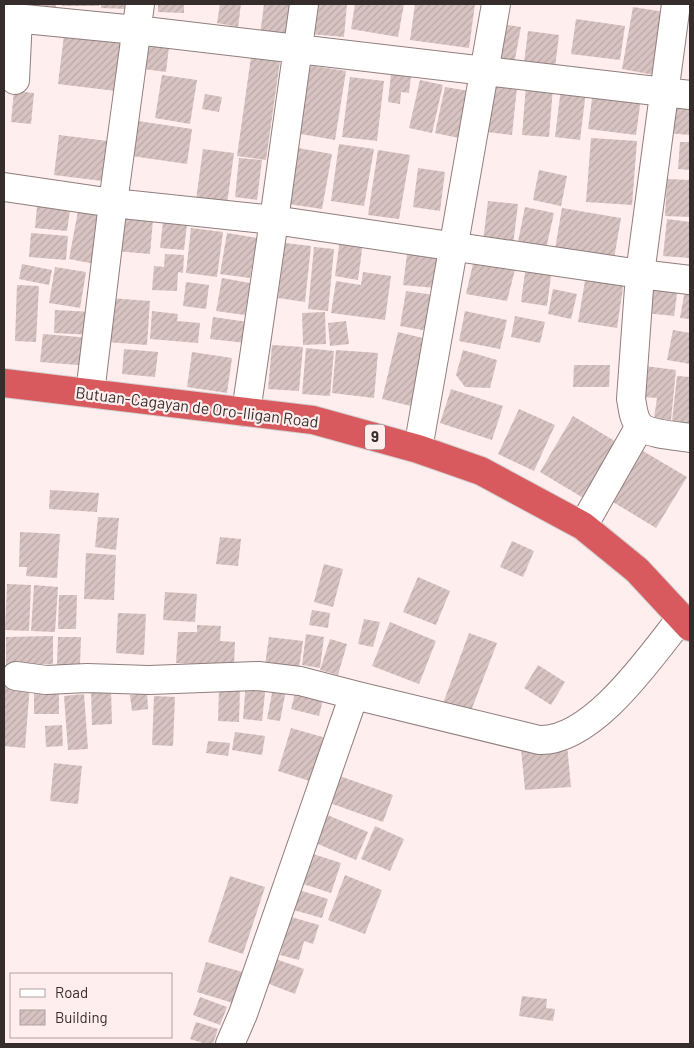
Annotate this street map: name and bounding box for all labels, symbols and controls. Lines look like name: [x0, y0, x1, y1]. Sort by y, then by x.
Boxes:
street label: Butuan-Cagayan de Oro-Iligan Road: [75, 382, 320, 431]
road number: 9: [365, 424, 385, 450]
legend: [10, 973, 172, 1038]
text: Road: [55, 983, 88, 1001]
text: Building: [55, 1008, 108, 1026]

